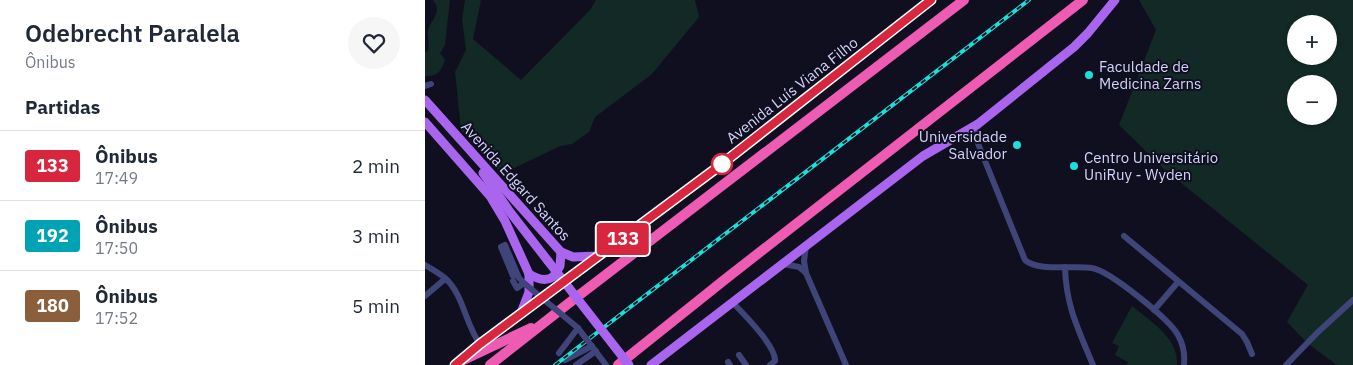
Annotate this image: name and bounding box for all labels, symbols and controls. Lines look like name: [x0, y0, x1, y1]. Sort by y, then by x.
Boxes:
map controls: [1287, 15, 1337, 125]
button: +: [1287, 15, 1337, 65]
text: Odebrecht Paralela: [25, 17, 240, 49]
button: heart: [348, 17, 400, 69]
street label: Avenida Luís Viana Filho: [722, 33, 862, 147]
text: Ônibus: [25, 52, 76, 72]
place label: Faculdade de Medicina Zarns: [1099, 57, 1201, 93]
marker: Faculdade de Medicina Zarns: [1083, 69, 1095, 81]
button: −: [1287, 75, 1337, 125]
text: Partidas: [25, 95, 100, 119]
street label: Avenida Edgard Santos: [457, 117, 575, 245]
place label: Universidade Salvador: [919, 127, 1007, 163]
marker: Universidade Salvador: [1011, 139, 1023, 151]
text: Ônibus: [95, 144, 158, 168]
place label: Centro Universitário UniRuy - Wyden: [1084, 148, 1218, 184]
unlabelled marker: [711, 153, 733, 175]
text: 133: [36, 154, 69, 177]
text: 2 min: [352, 154, 400, 178]
marker: Centro Universitário UniRuy - Wyden: [1068, 160, 1080, 172]
text: 17:49: [95, 168, 138, 188]
text: Ônibus: [95, 214, 158, 238]
line badge: 133: [594, 223, 652, 255]
text: 192: [36, 224, 69, 247]
text: 3 min: [352, 224, 400, 248]
text: 133: [607, 227, 639, 250]
text: 17:50: [95, 238, 138, 258]
text: Ônibus: [95, 284, 158, 308]
text: 180: [36, 294, 69, 317]
text: 5 min: [352, 294, 400, 318]
text: 17:52: [95, 308, 138, 328]

